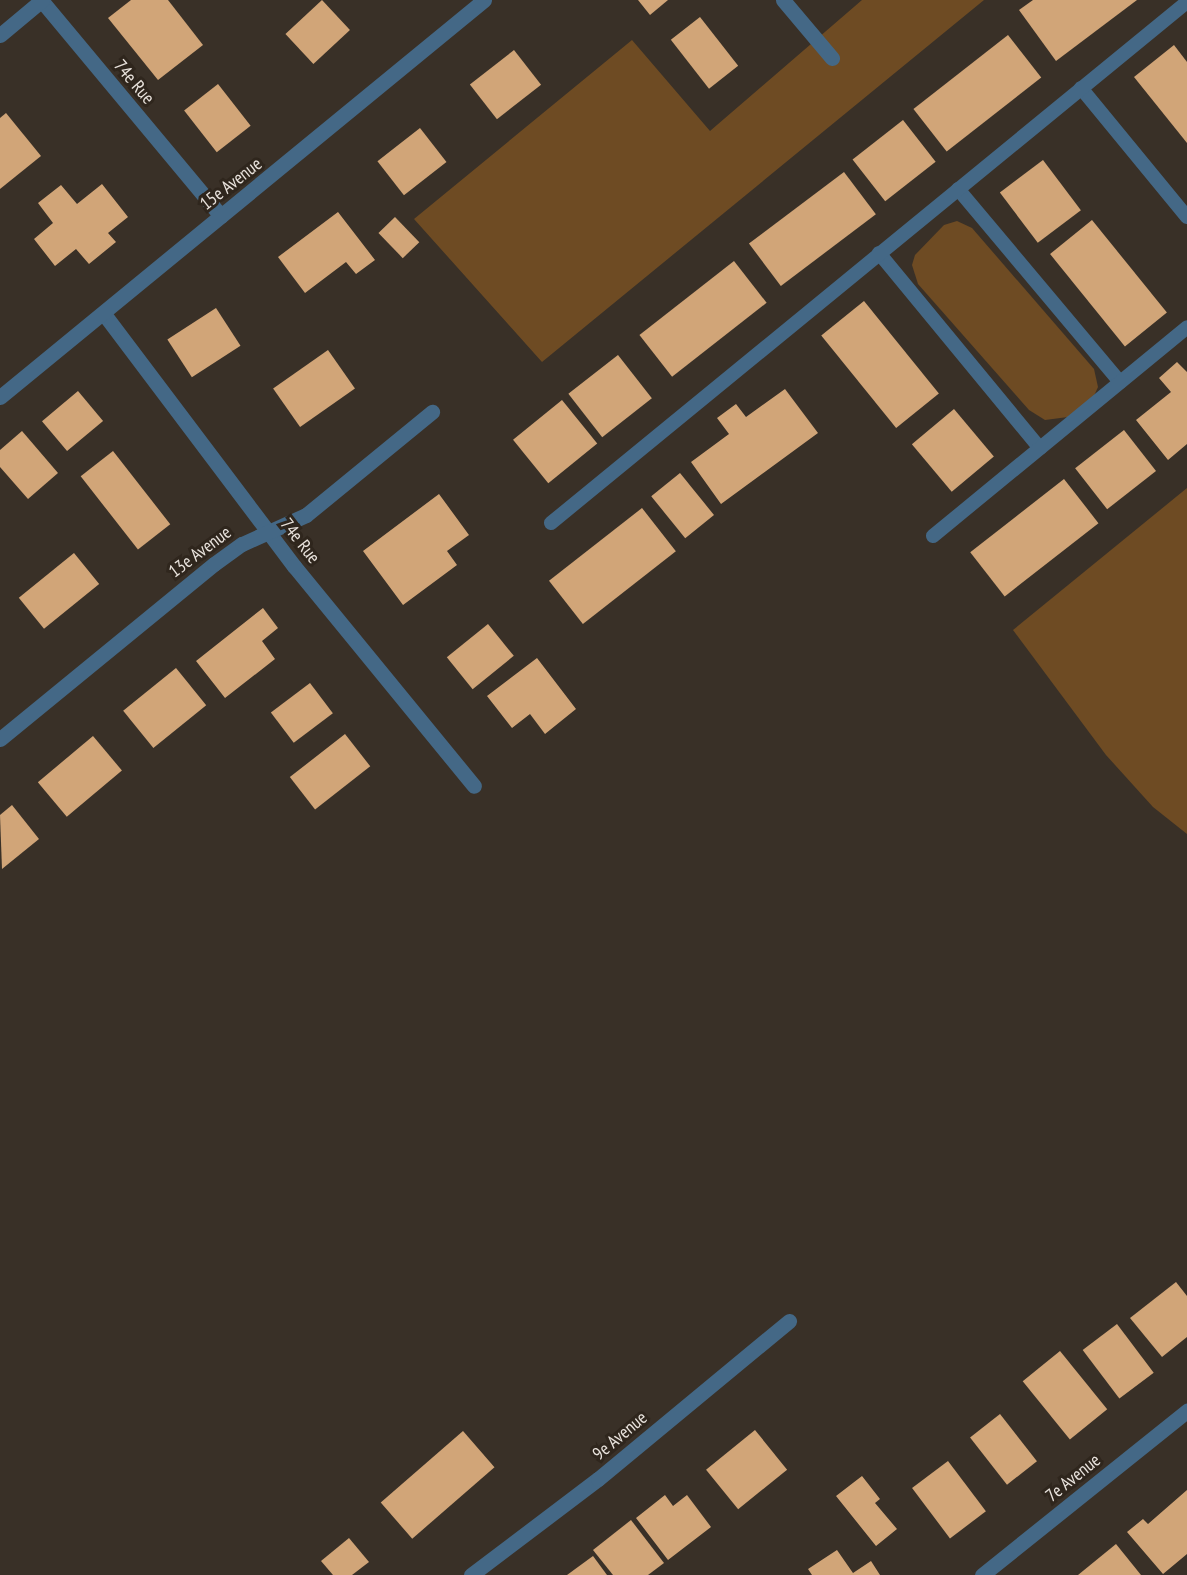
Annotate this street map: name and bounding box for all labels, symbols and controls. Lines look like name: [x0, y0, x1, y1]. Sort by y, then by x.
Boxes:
street label: 74e Rue: [109, 55, 159, 109]
street label: 15e Avenue: [196, 153, 266, 215]
street label: 74e Rue: [276, 514, 324, 568]
street label: 13e Avenue: [164, 521, 236, 583]
street label: 9e Avenue: [588, 1407, 652, 1465]
street label: 7e Avenue: [1041, 1449, 1105, 1507]

